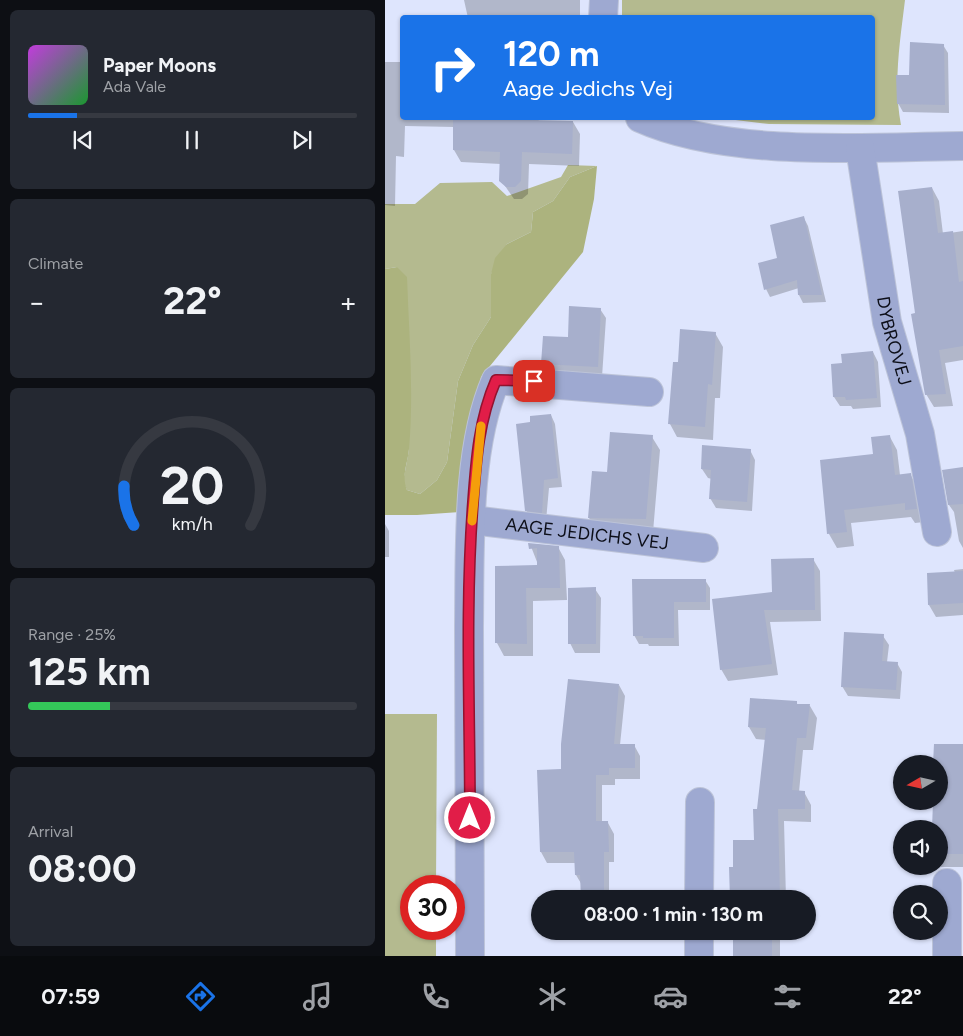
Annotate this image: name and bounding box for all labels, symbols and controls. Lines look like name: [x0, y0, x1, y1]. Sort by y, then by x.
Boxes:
text: 120 m: [503, 33, 600, 75]
icon: right: [420, 35, 485, 100]
text: Paper Moons: [103, 54, 216, 77]
text: Aage Jedichs Vej: [503, 75, 673, 102]
text: Ada Vale: [103, 77, 166, 96]
icon: previous: [69, 126, 97, 154]
icon: pause: [178, 126, 206, 154]
icon: next: [288, 126, 316, 154]
text: Climate: [28, 254, 83, 273]
text: 22°: [163, 278, 222, 324]
text: −: [28, 285, 45, 319]
text: +: [340, 285, 357, 319]
street label: DYBROVEJ: [872, 295, 916, 388]
pin: [513, 360, 555, 402]
icon: arrive: [520, 367, 548, 395]
text: 20: [161, 455, 224, 517]
text: km/h: [172, 513, 213, 534]
street label: AAGE JEDICHS VEJ: [504, 513, 670, 555]
text: Range · 25%: [28, 625, 116, 644]
text: 125 km: [28, 649, 151, 695]
north arrow: [893, 755, 947, 810]
map controls: [893, 755, 948, 940]
position arrow: [443, 791, 495, 843]
button: sound: [893, 820, 948, 875]
text: Arrival: [28, 822, 73, 841]
text: 08:00: [28, 846, 137, 892]
speed limit sign: 30: [400, 875, 465, 940]
button: search: [893, 885, 948, 940]
text: 08:00 · 1 min · 130 m: [584, 903, 763, 926]
icon: directions: [183, 979, 218, 1014]
icon: music: [300, 979, 335, 1014]
icon: phone: [418, 979, 453, 1014]
icon: climate: [535, 979, 570, 1014]
icon: car: [653, 979, 688, 1014]
icon: filters: [770, 979, 805, 1014]
text: 07:59: [41, 983, 100, 1010]
text: 22°: [888, 983, 922, 1010]

